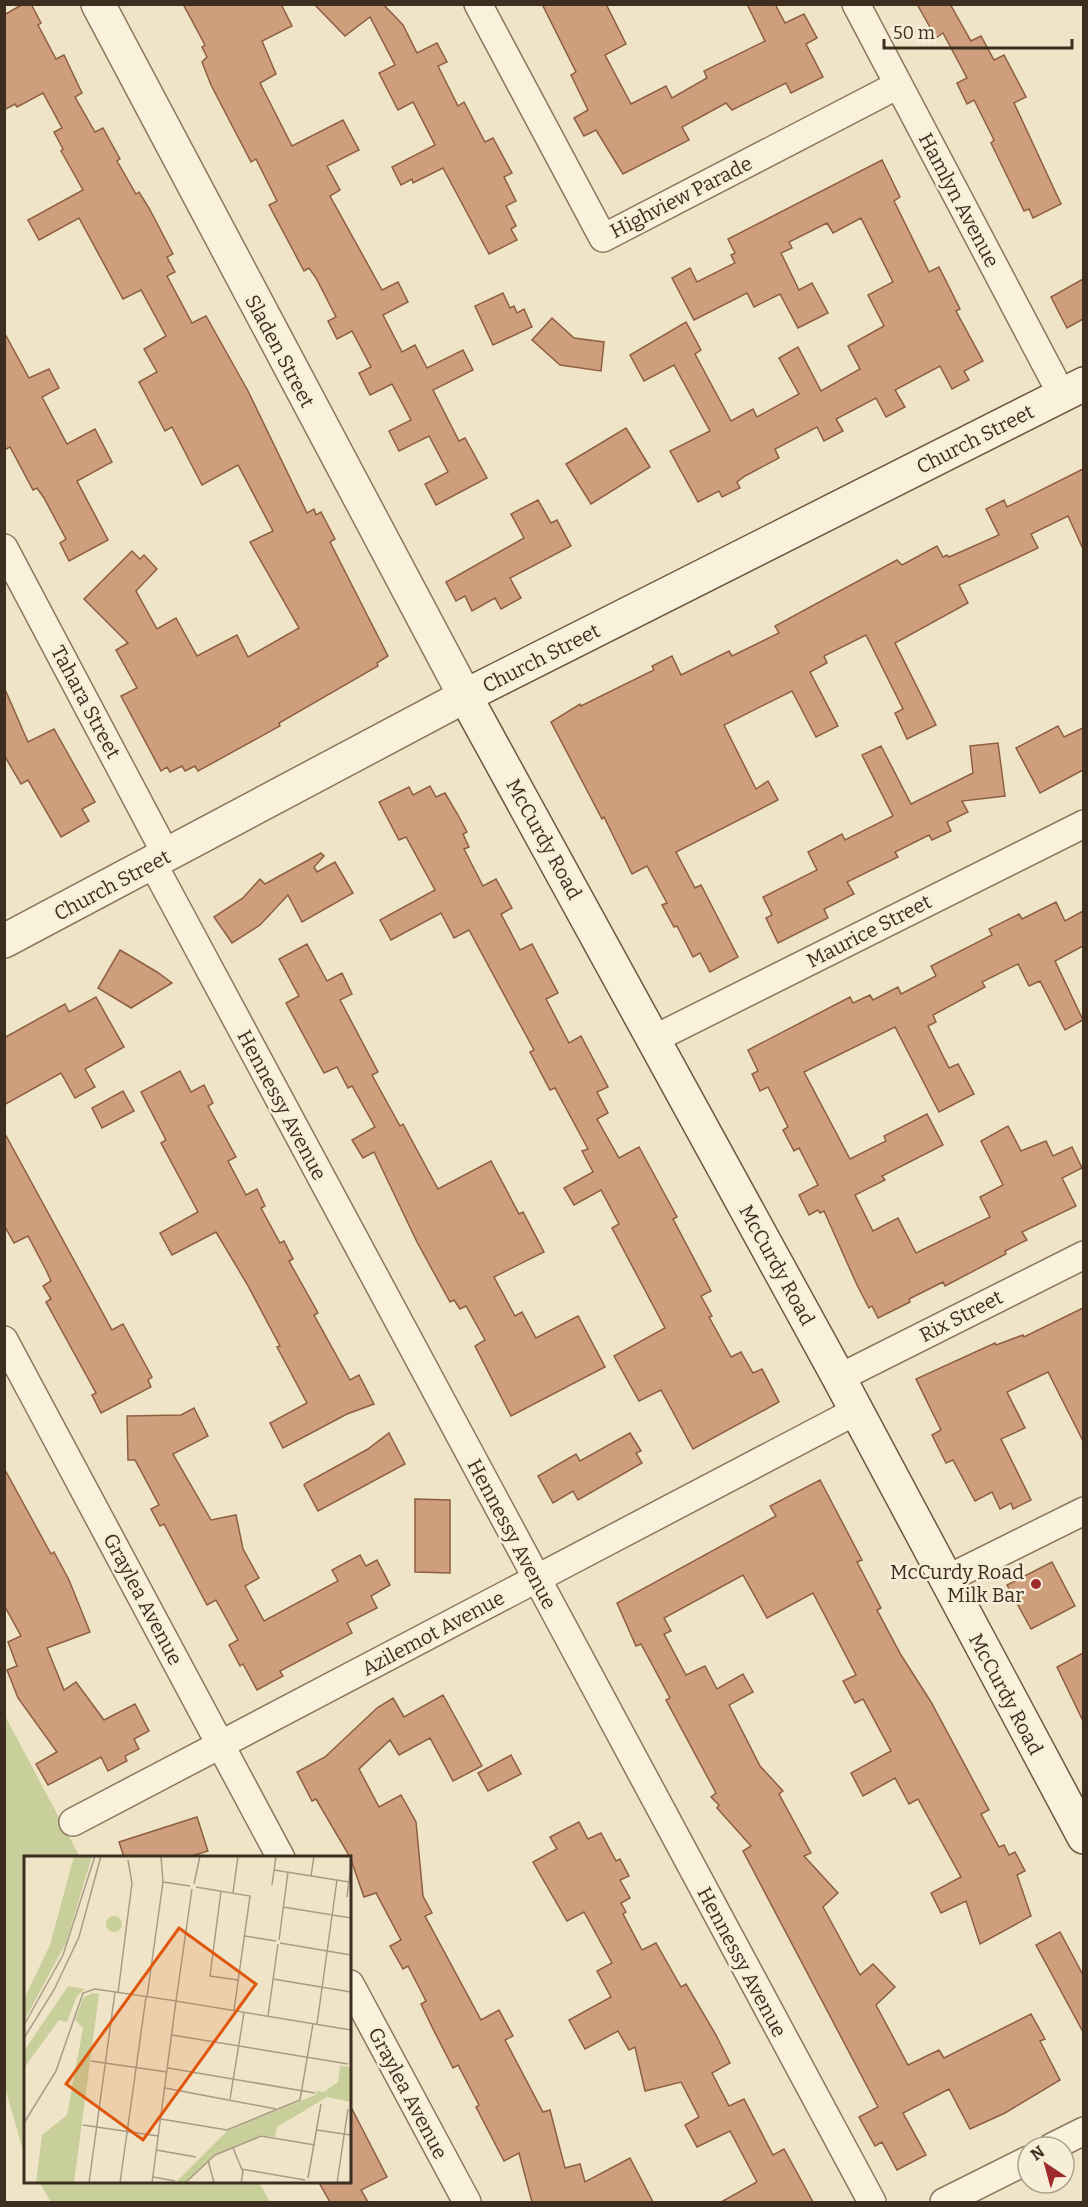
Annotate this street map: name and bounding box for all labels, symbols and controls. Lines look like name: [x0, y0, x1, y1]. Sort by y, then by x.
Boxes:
scale bar: [884, 12, 1072, 50]
text: 50 m: [893, 22, 935, 44]
street label: Hamlyn Avenue: [914, 129, 1004, 271]
street label: Highview Parade: [606, 151, 756, 243]
street label: Sladen Street: [240, 290, 320, 412]
street label: Church Street: [912, 399, 1038, 479]
street label: Church Street: [478, 618, 604, 698]
street label: Tahara Street: [46, 641, 126, 763]
street label: McCurdy Road: [501, 775, 587, 904]
street label: Church Street: [50, 844, 174, 926]
street label: Maurice Street: [803, 889, 935, 973]
street label: Hennessy Avenue: [232, 1026, 332, 1184]
street label: McCurdy Road: [734, 1201, 820, 1330]
street label: Rix Street: [915, 1285, 1007, 1347]
street label: Hennessy Avenue: [462, 1455, 562, 1613]
street label: Graylea Avenue: [98, 1529, 188, 1669]
place label: McCurdy Road Milk Bar: [890, 1560, 1024, 1607]
marker: McCurdy Road Milk Bar: [1029, 1577, 1043, 1591]
street label: Azilemot Avenue: [358, 1585, 508, 1681]
street label: McCurdy Road: [964, 1629, 1048, 1759]
inset map: [24, 1856, 351, 2183]
street label: Hennessy Avenue: [692, 1883, 792, 2041]
street label: Graylea Avenue: [363, 2023, 453, 2163]
north arrow: [1016, 2135, 1076, 2195]
text: N: [1027, 2142, 1048, 2165]

